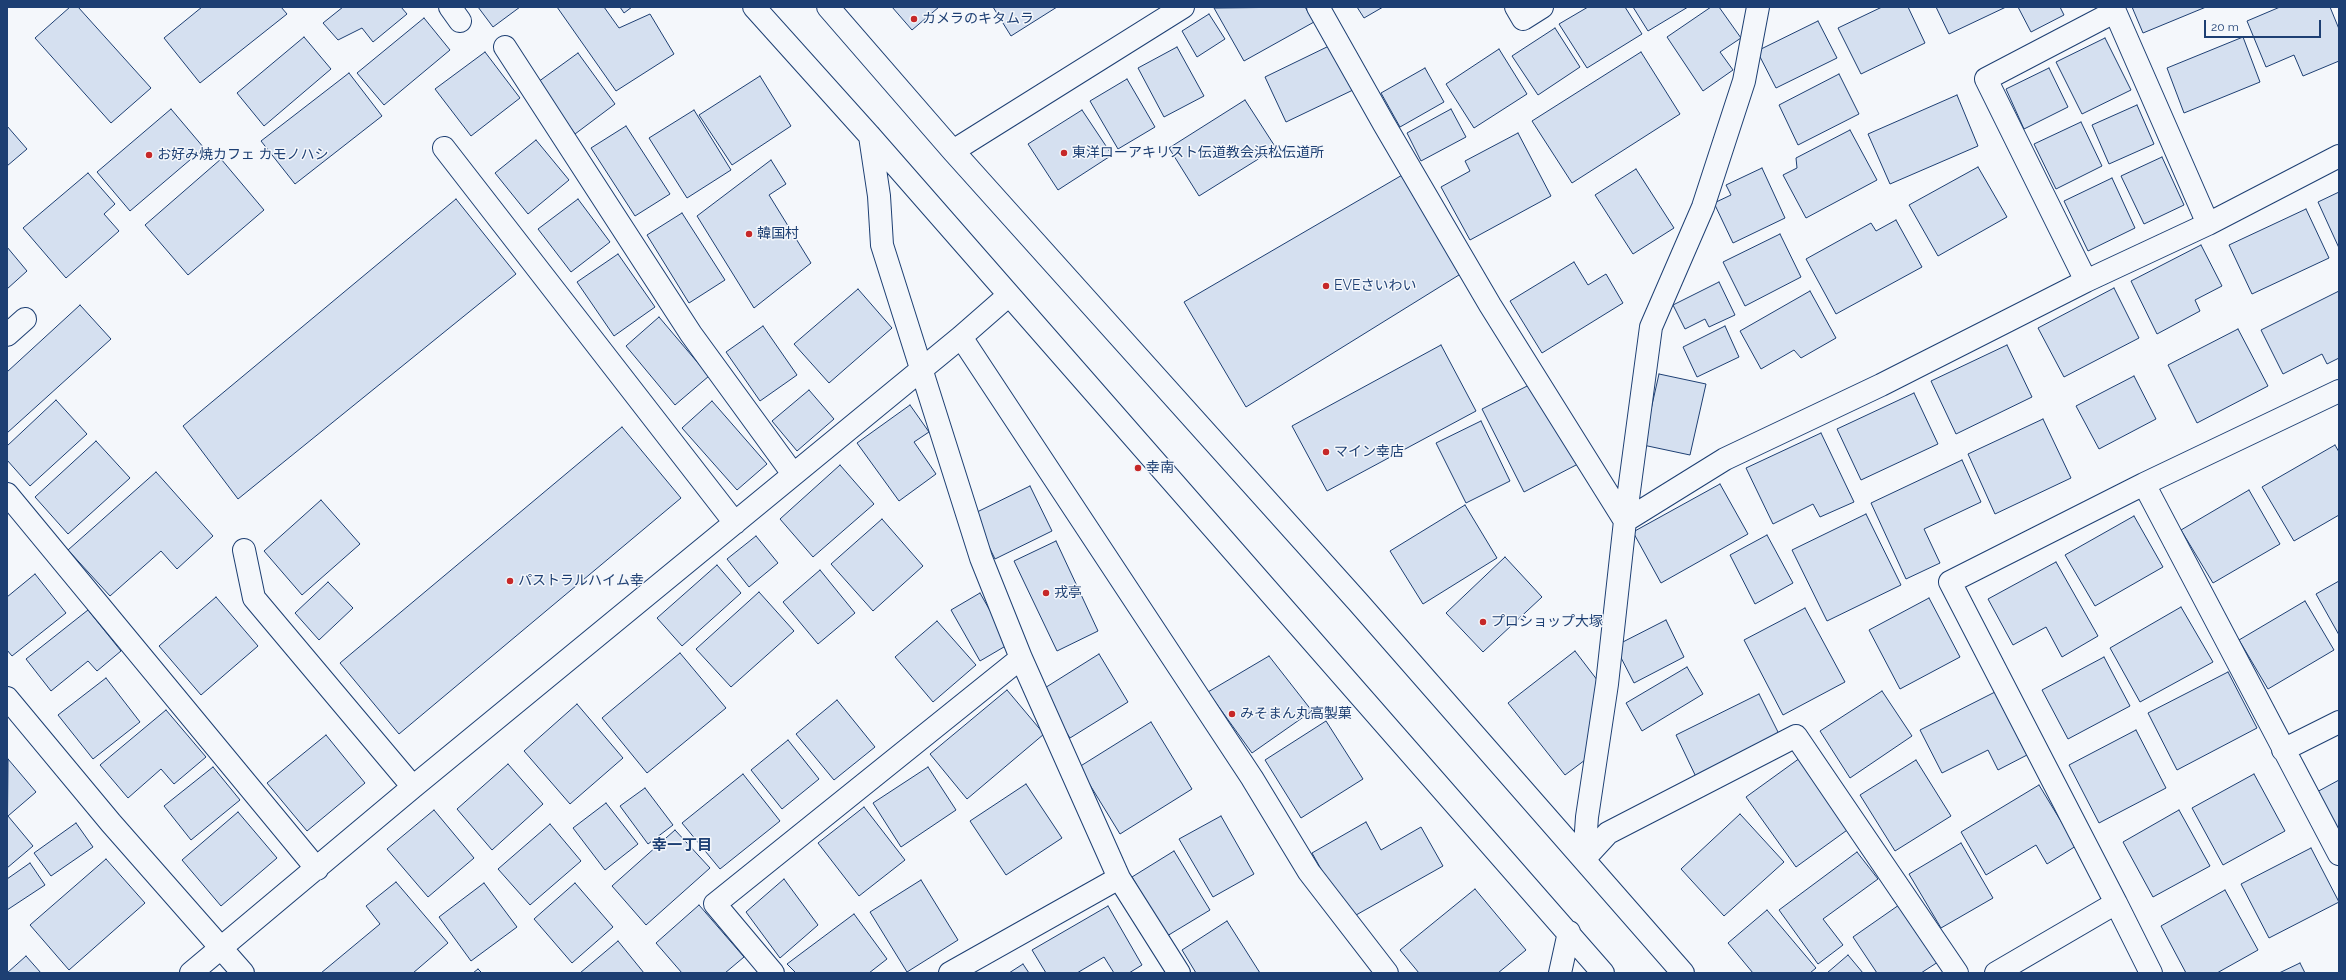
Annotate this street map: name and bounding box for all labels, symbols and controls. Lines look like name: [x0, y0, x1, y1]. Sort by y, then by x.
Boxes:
place label: カメラのキタムラ: [922, 11, 1034, 27]
scale bar: [2206, 12, 2323, 38]
marker: カメラのキタムラ: [909, 14, 919, 24]
text: 20 m: [2211, 20, 2239, 34]
place label: 東洋ローアキリスト伝道教会浜松伝道所: [1072, 145, 1324, 161]
place label: お好み焼カフェ カモノハシ: [157, 147, 329, 163]
marker: 東洋ローアキリスト伝道教会浜松伝道所: [1059, 148, 1069, 158]
marker: お好み焼カフェ カモノハシ: [144, 150, 154, 160]
place label: 韓国村: [757, 226, 799, 242]
marker: 韓国村: [744, 229, 754, 239]
place label: EVEさいわい: [1334, 278, 1417, 294]
marker: EVEさいわい: [1321, 281, 1331, 291]
place label: マイン幸店: [1334, 444, 1404, 460]
marker: マイン幸店: [1321, 447, 1331, 457]
place label: 幸南: [1146, 460, 1174, 476]
marker: 幸南: [1133, 463, 1143, 473]
place label: パストラルハイム幸: [518, 573, 644, 589]
marker: パストラルハイム幸: [505, 576, 515, 586]
place label: 戎亭: [1054, 585, 1082, 601]
marker: 戎亭: [1041, 588, 1051, 598]
place label: プロショップ大塚: [1491, 614, 1603, 630]
marker: プロショップ大塚: [1478, 617, 1488, 627]
place label: みそまん丸高製菓: [1240, 706, 1352, 722]
marker: みそまん丸高製菓: [1227, 709, 1237, 719]
district label: 幸一丁目: [652, 836, 712, 854]

